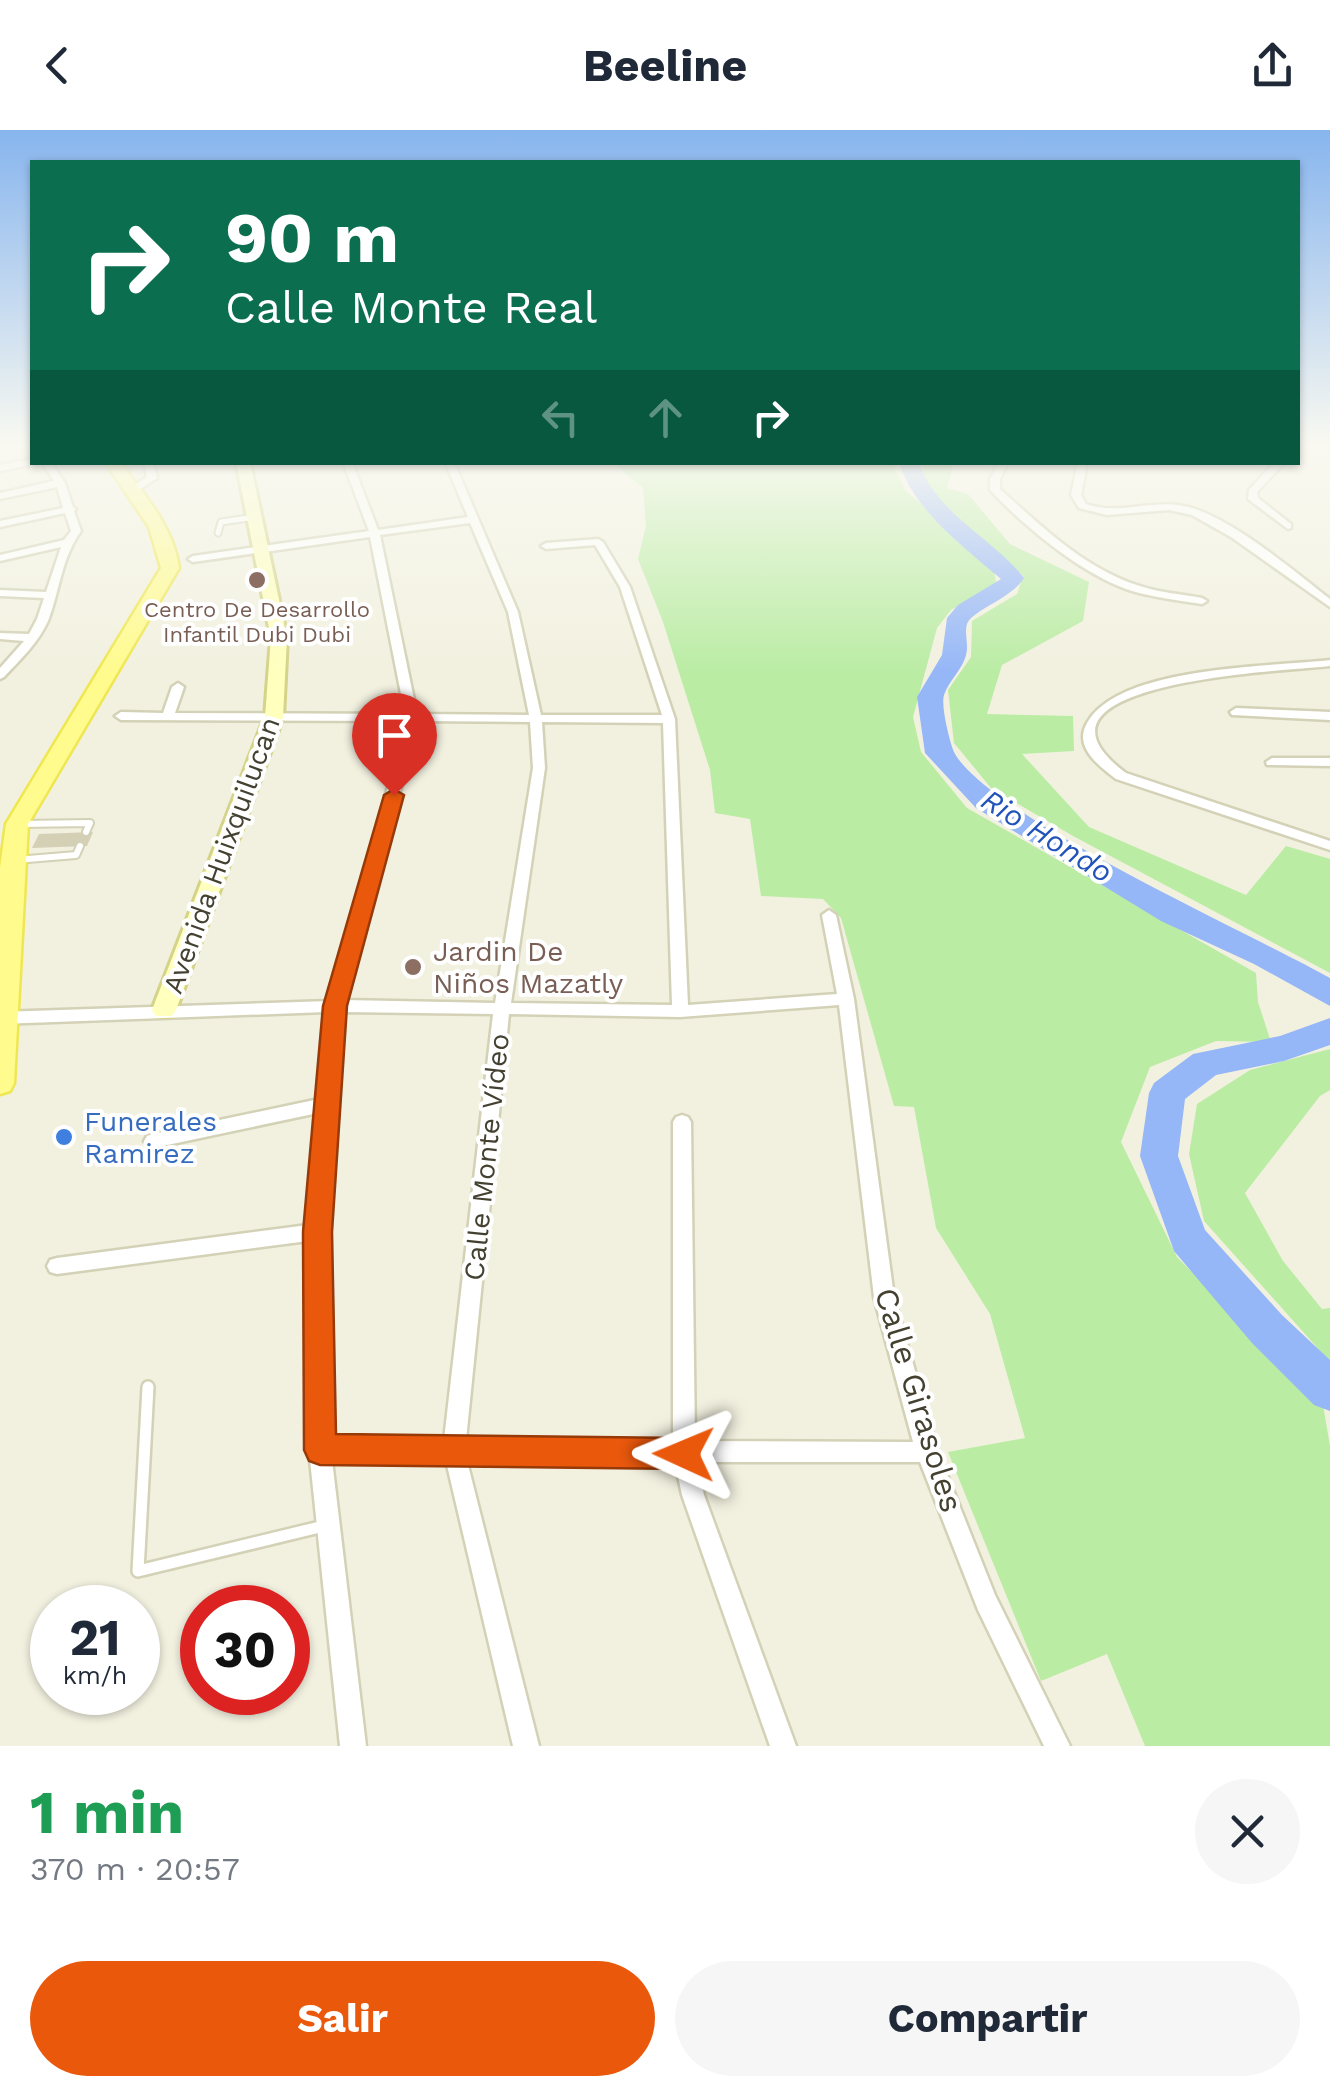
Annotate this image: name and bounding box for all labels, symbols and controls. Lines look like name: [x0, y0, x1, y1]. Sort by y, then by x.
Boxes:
icon: back: [30, 38, 85, 93]
icon: share: [1245, 38, 1300, 93]
text: Beeline: [583, 39, 747, 92]
text: 90 m: [225, 197, 399, 279]
icon: right: [60, 200, 190, 330]
text: Calle Monte Real: [225, 281, 597, 334]
icon: left: [533, 390, 588, 445]
icon: ahead: [638, 390, 693, 445]
icon: right: [743, 390, 798, 445]
marker: Centro De Desarrollo Infantil Dubi Dubi: [246, 569, 268, 591]
place label: Centro De Desarrollo Infantil Dubi Dubi: [144, 597, 370, 647]
pin: [352, 693, 437, 796]
icon: arrive: [367, 708, 422, 763]
street label: Avenida Huixquilucan: [156, 712, 287, 998]
water label: Rio Hondo: [975, 782, 1119, 890]
place label: Jardin De Niños Mazatly: [433, 935, 624, 1000]
marker: Jardin De Niños Mazatly: [402, 956, 424, 978]
street label: Calle Monte Vídeo: [457, 1032, 516, 1282]
place label: Funerales Ramirez: [84, 1105, 217, 1170]
marker: Funerales Ramirez: [53, 1126, 75, 1148]
street label: Calle Girasoles: [867, 1283, 971, 1517]
position arrow: [632, 1402, 736, 1506]
speed limit sign: 30: [180, 1585, 310, 1715]
text: 21: [69, 1608, 121, 1667]
text: km/h: [63, 1661, 127, 1690]
text: 1 min: [30, 1777, 184, 1848]
button: close: [1195, 1779, 1300, 1884]
text: 370 m · 20:57: [30, 1850, 240, 1888]
button: Salir: [30, 1961, 655, 2076]
button: Compartir: [675, 1961, 1300, 2076]

